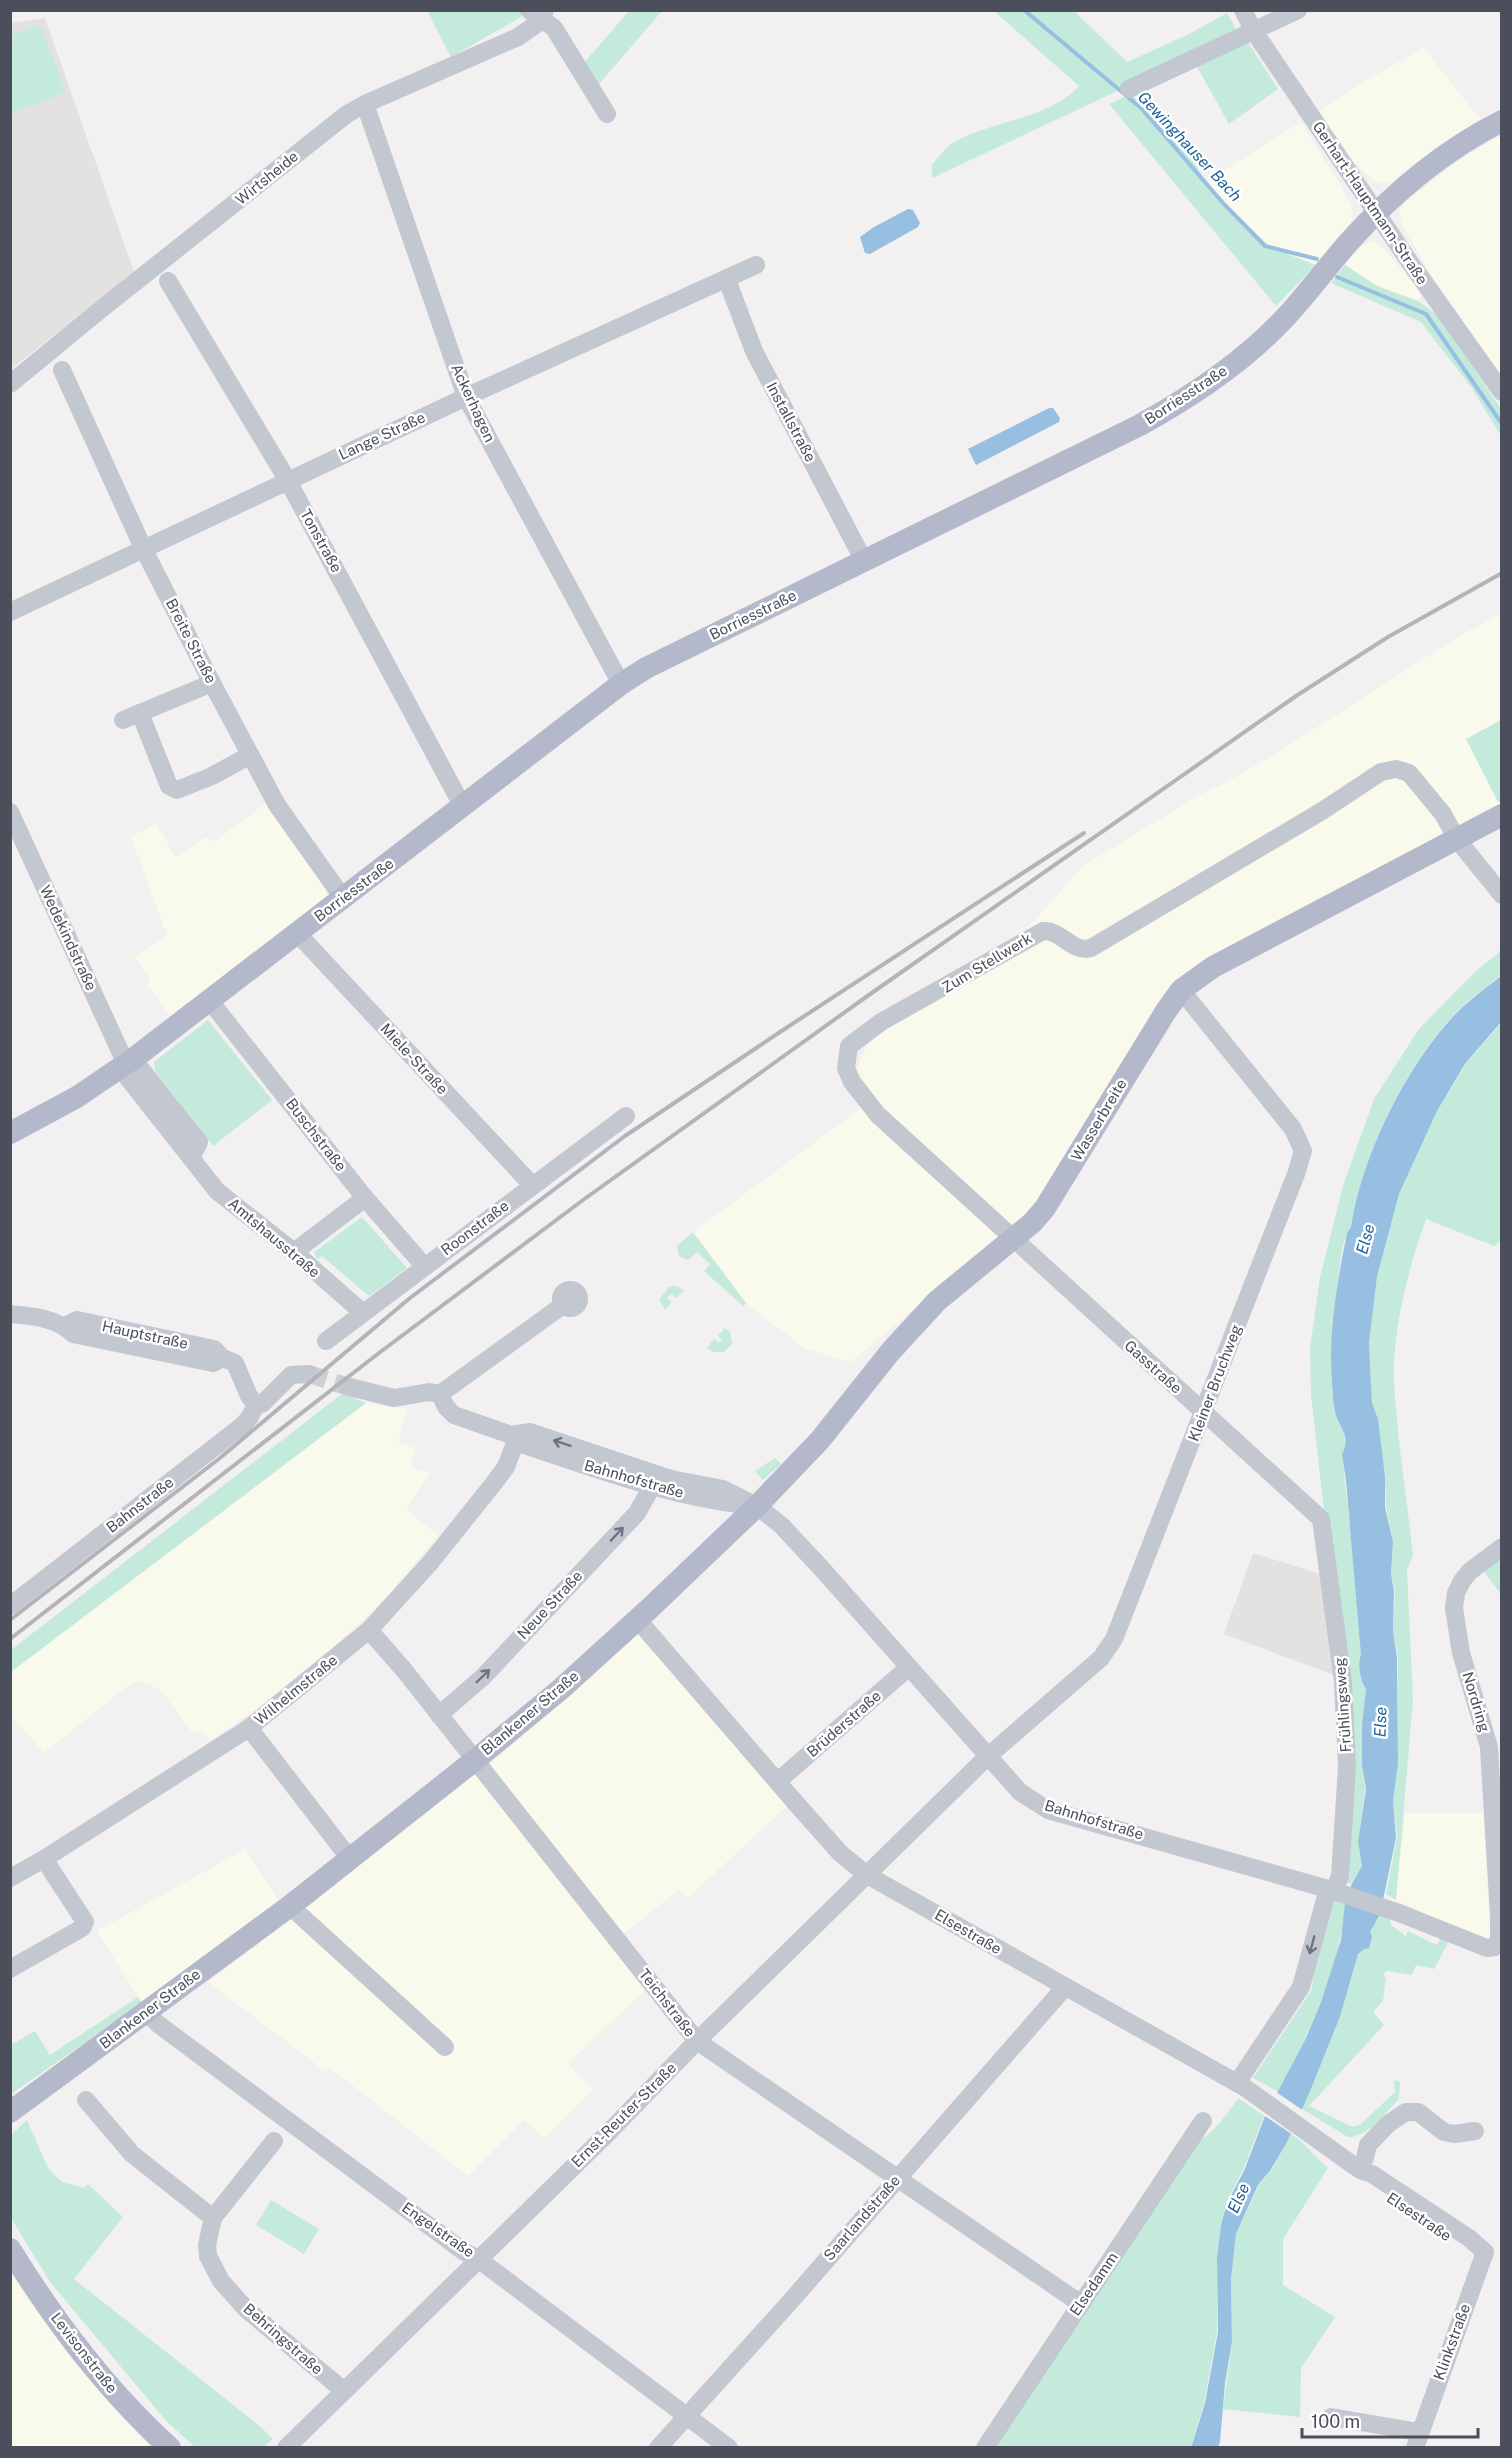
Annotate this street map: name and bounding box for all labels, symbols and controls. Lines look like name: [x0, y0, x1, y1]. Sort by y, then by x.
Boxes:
water label: Gewinghauser Bach: [1134, 87, 1245, 205]
street label: Gerhart-Hauptmann-Straße: [1309, 118, 1431, 287]
street label: Wirtsheide: [232, 147, 301, 208]
street label: Ackerhagen: [448, 361, 499, 444]
street label: Borriesstraße: [1141, 362, 1230, 427]
street label: Installstraße: [763, 379, 819, 464]
street label: Lange Straße: [336, 408, 428, 463]
street label: Tonstraße: [297, 506, 346, 575]
street label: Borriesstraße: [707, 586, 799, 643]
street label: Breite Straße: [163, 596, 220, 686]
street label: Borriesstraße: [311, 854, 397, 925]
street label: Wedekindstraße: [37, 883, 100, 993]
street label: Zum Stellwerk: [939, 929, 1035, 996]
street label: Miele-Straße: [377, 1020, 451, 1098]
street label: Wasserbreite: [1067, 1076, 1130, 1164]
street label: Buschstraße: [283, 1095, 350, 1174]
street label: Amtshausstraße: [225, 1194, 324, 1281]
street label: Roonstraße: [438, 1197, 512, 1258]
water label: Else: [1352, 1222, 1379, 1256]
street label: Hauptstraße: [101, 1317, 190, 1352]
street label: Kleiner Bruchweg: [1184, 1322, 1245, 1444]
street label: Gasstraße: [1121, 1336, 1186, 1397]
one-way arrow: [553, 1437, 572, 1448]
street label: Bahnhofstraße: [582, 1456, 686, 1501]
street label: Bahnstraße: [103, 1473, 176, 1536]
one-way arrow: [609, 1527, 623, 1542]
street label: Neue Straße: [514, 1567, 586, 1642]
street label: Wilhelmstraße: [251, 1651, 341, 1728]
street label: Frühlingsweg: [1331, 1657, 1354, 1753]
street label: Blankener Straße: [478, 1667, 582, 1758]
one-way arrow: [475, 1669, 490, 1683]
street label: Nordring: [1459, 1670, 1494, 1734]
street label: Brüderstraße: [803, 1687, 884, 1760]
water label: Else: [1370, 1706, 1391, 1738]
street label: Bahnhofstraße: [1043, 1796, 1146, 1843]
street label: Elsestraße: [932, 1906, 1005, 1957]
one-way arrow: [1306, 1935, 1318, 1954]
street label: Blankener Straße: [96, 1965, 203, 2052]
street label: Teichstraße: [636, 1965, 699, 2040]
street label: Ernst-Reuter-Straße: [568, 2059, 679, 2170]
street label: Saarlandstraße: [820, 2172, 903, 2264]
water label: Else: [1224, 2180, 1253, 2216]
street label: Elsestraße: [1384, 2189, 1455, 2244]
street label: Engelstraße: [399, 2198, 478, 2261]
street label: Elsedamm: [1066, 2249, 1121, 2319]
street label: Behringstraße: [240, 2300, 326, 2378]
street label: Klinkstraße: [1430, 2301, 1473, 2382]
street label: Levisonstraße: [48, 2309, 121, 2396]
scale bar: [1302, 2401, 1478, 2439]
text: 100 m: [1311, 2411, 1360, 2432]

